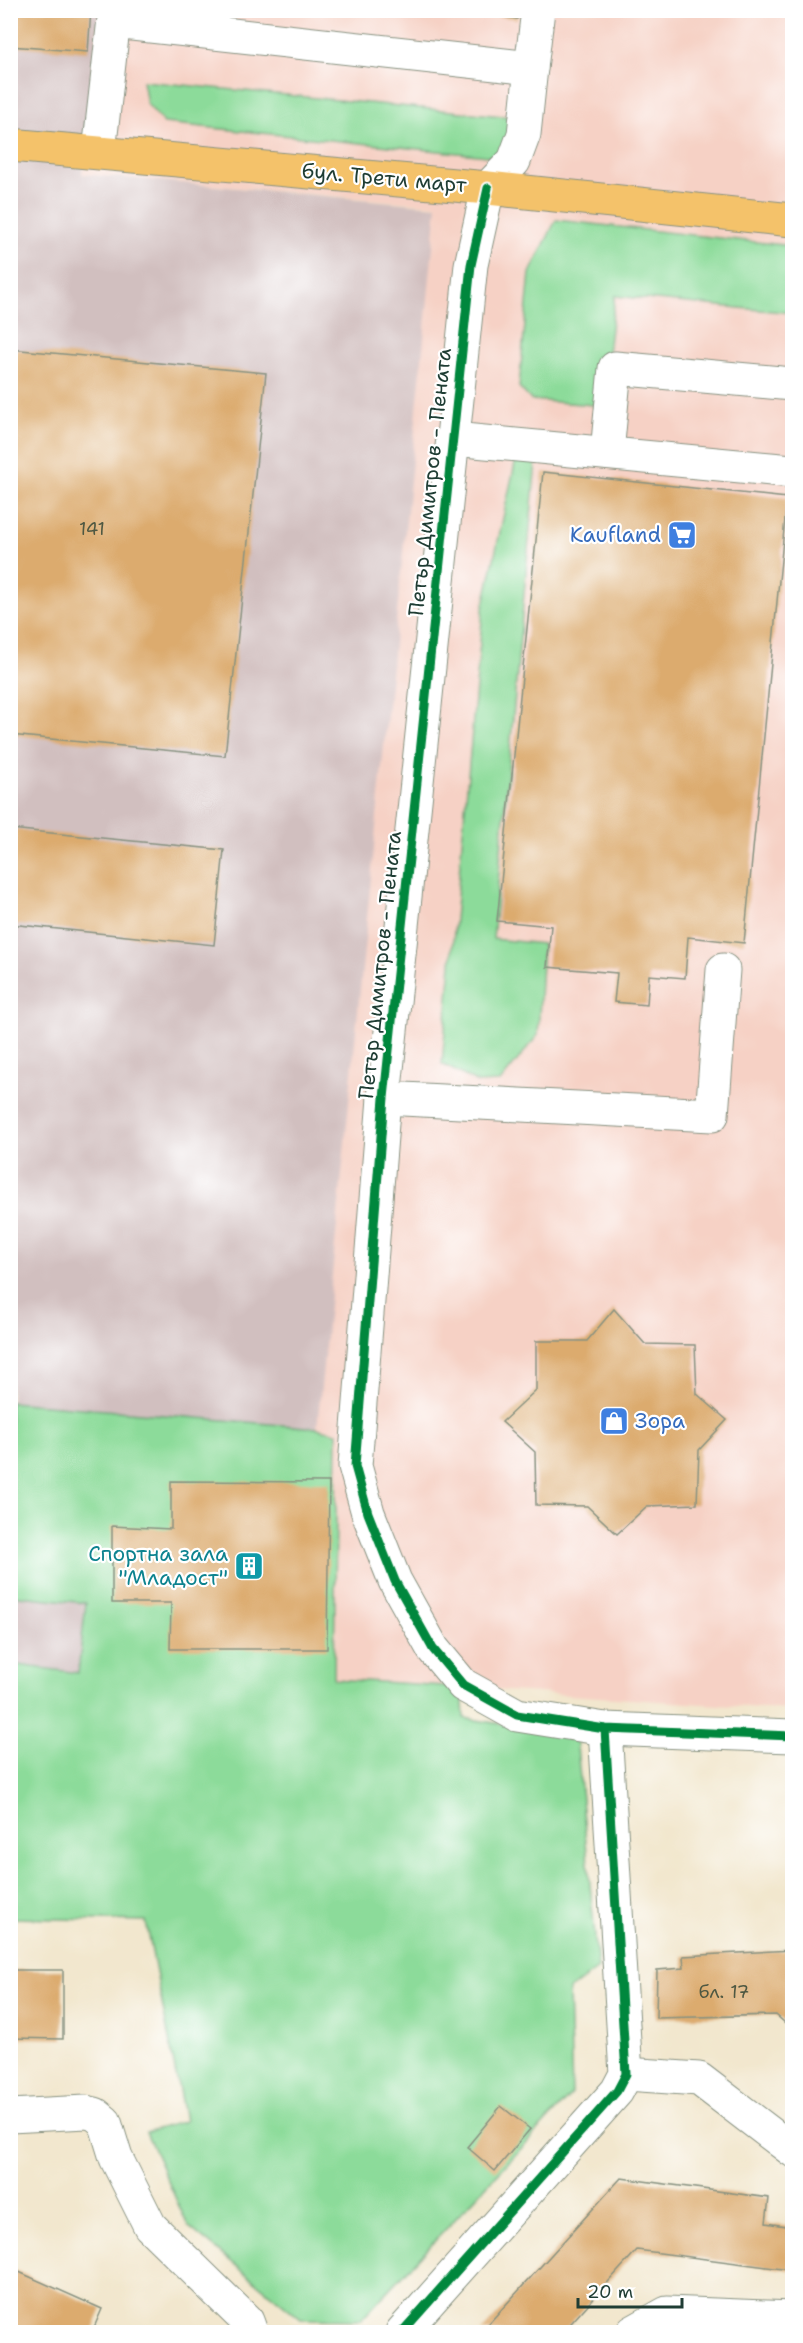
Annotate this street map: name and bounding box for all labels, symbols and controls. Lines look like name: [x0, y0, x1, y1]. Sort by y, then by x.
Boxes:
street label: бул. Трети март: [300, 157, 468, 199]
street label: Петър Димитров - Пената: [402, 346, 458, 618]
house number: 141: [79, 517, 105, 541]
supermarket icon: Kaufland: [666, 519, 698, 551]
place label: Kaufland: [570, 521, 661, 549]
street label: Петър Димитров - Пената: [352, 829, 408, 1101]
shop icon: Зора: [598, 1405, 630, 1437]
place label: Зора: [635, 1407, 685, 1435]
place label: Спортна зала "Младост": [88, 1540, 228, 1592]
building icon: Спортна зала "Младост": [233, 1550, 265, 1582]
house number: бл. 17: [699, 1980, 749, 2004]
scale bar: [578, 2271, 682, 2309]
text: 20 m: [587, 2280, 633, 2304]

